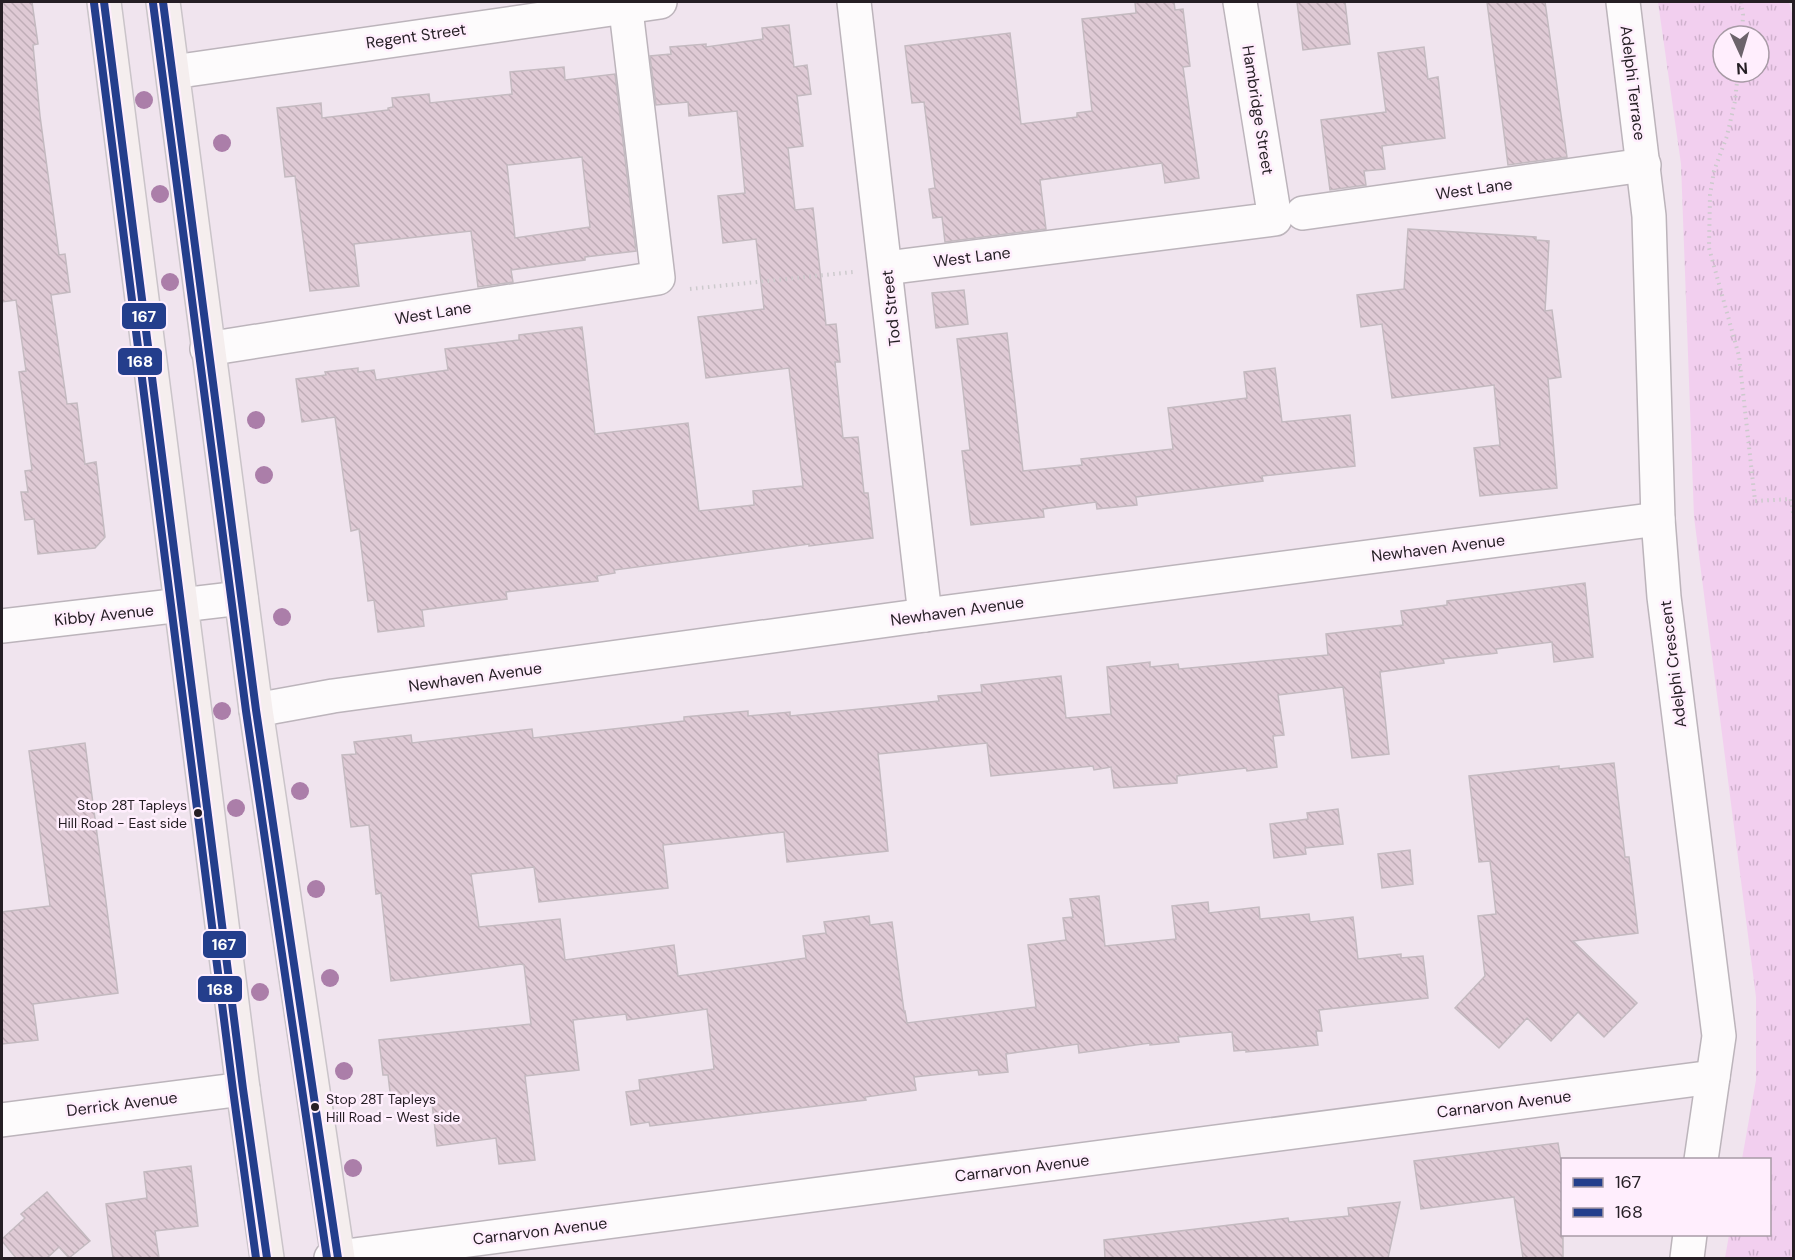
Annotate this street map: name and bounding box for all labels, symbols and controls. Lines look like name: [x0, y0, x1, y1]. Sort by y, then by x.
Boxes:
street label: Regent Street: [365, 19, 467, 53]
street label: Adelphi Terrace: [1616, 24, 1650, 142]
north arrow: [1711, 24, 1771, 84]
street label: Hambridge Street: [1237, 44, 1279, 176]
text: N: [1735, 58, 1749, 79]
street label: West Lane: [1434, 173, 1514, 205]
street label: West Lane: [932, 242, 1012, 272]
street label: Tod Street: [877, 269, 905, 347]
street label: West Lane: [393, 297, 473, 329]
line badge: 167: [121, 302, 167, 330]
text: 167: [132, 306, 157, 327]
line badge: 168: [117, 347, 163, 376]
text: 168: [127, 351, 153, 372]
street label: Newhaven Avenue: [1370, 529, 1506, 567]
street label: Newhaven Avenue: [889, 591, 1025, 631]
street label: Kibby Avenue: [53, 599, 155, 631]
street label: Adelphi Crescent: [1655, 599, 1691, 729]
street label: Newhaven Avenue: [407, 657, 543, 697]
place label: Stop 28T Tapleys Hill Road - East side: [58, 796, 187, 832]
marker: Stop 28T Tapleys Hill Road - East side: [192, 807, 204, 819]
line badge: 167: [202, 930, 247, 959]
text: 167: [212, 934, 237, 955]
line badge: 168: [197, 975, 243, 1003]
text: 168: [207, 979, 233, 1000]
street label: Carnarvon Avenue: [1436, 1085, 1572, 1123]
street label: Derrick Avenue: [65, 1087, 179, 1121]
place label: Stop 28T Tapleys Hill Road - West side: [326, 1090, 460, 1126]
marker: Stop 28T Tapleys Hill Road - West side: [309, 1101, 321, 1113]
street label: Carnarvon Avenue: [954, 1149, 1090, 1187]
legend: [1561, 1158, 1771, 1236]
text: 167: [1615, 1170, 1641, 1194]
text: 168: [1615, 1200, 1643, 1224]
street label: Carnarvon Avenue: [472, 1212, 608, 1250]

